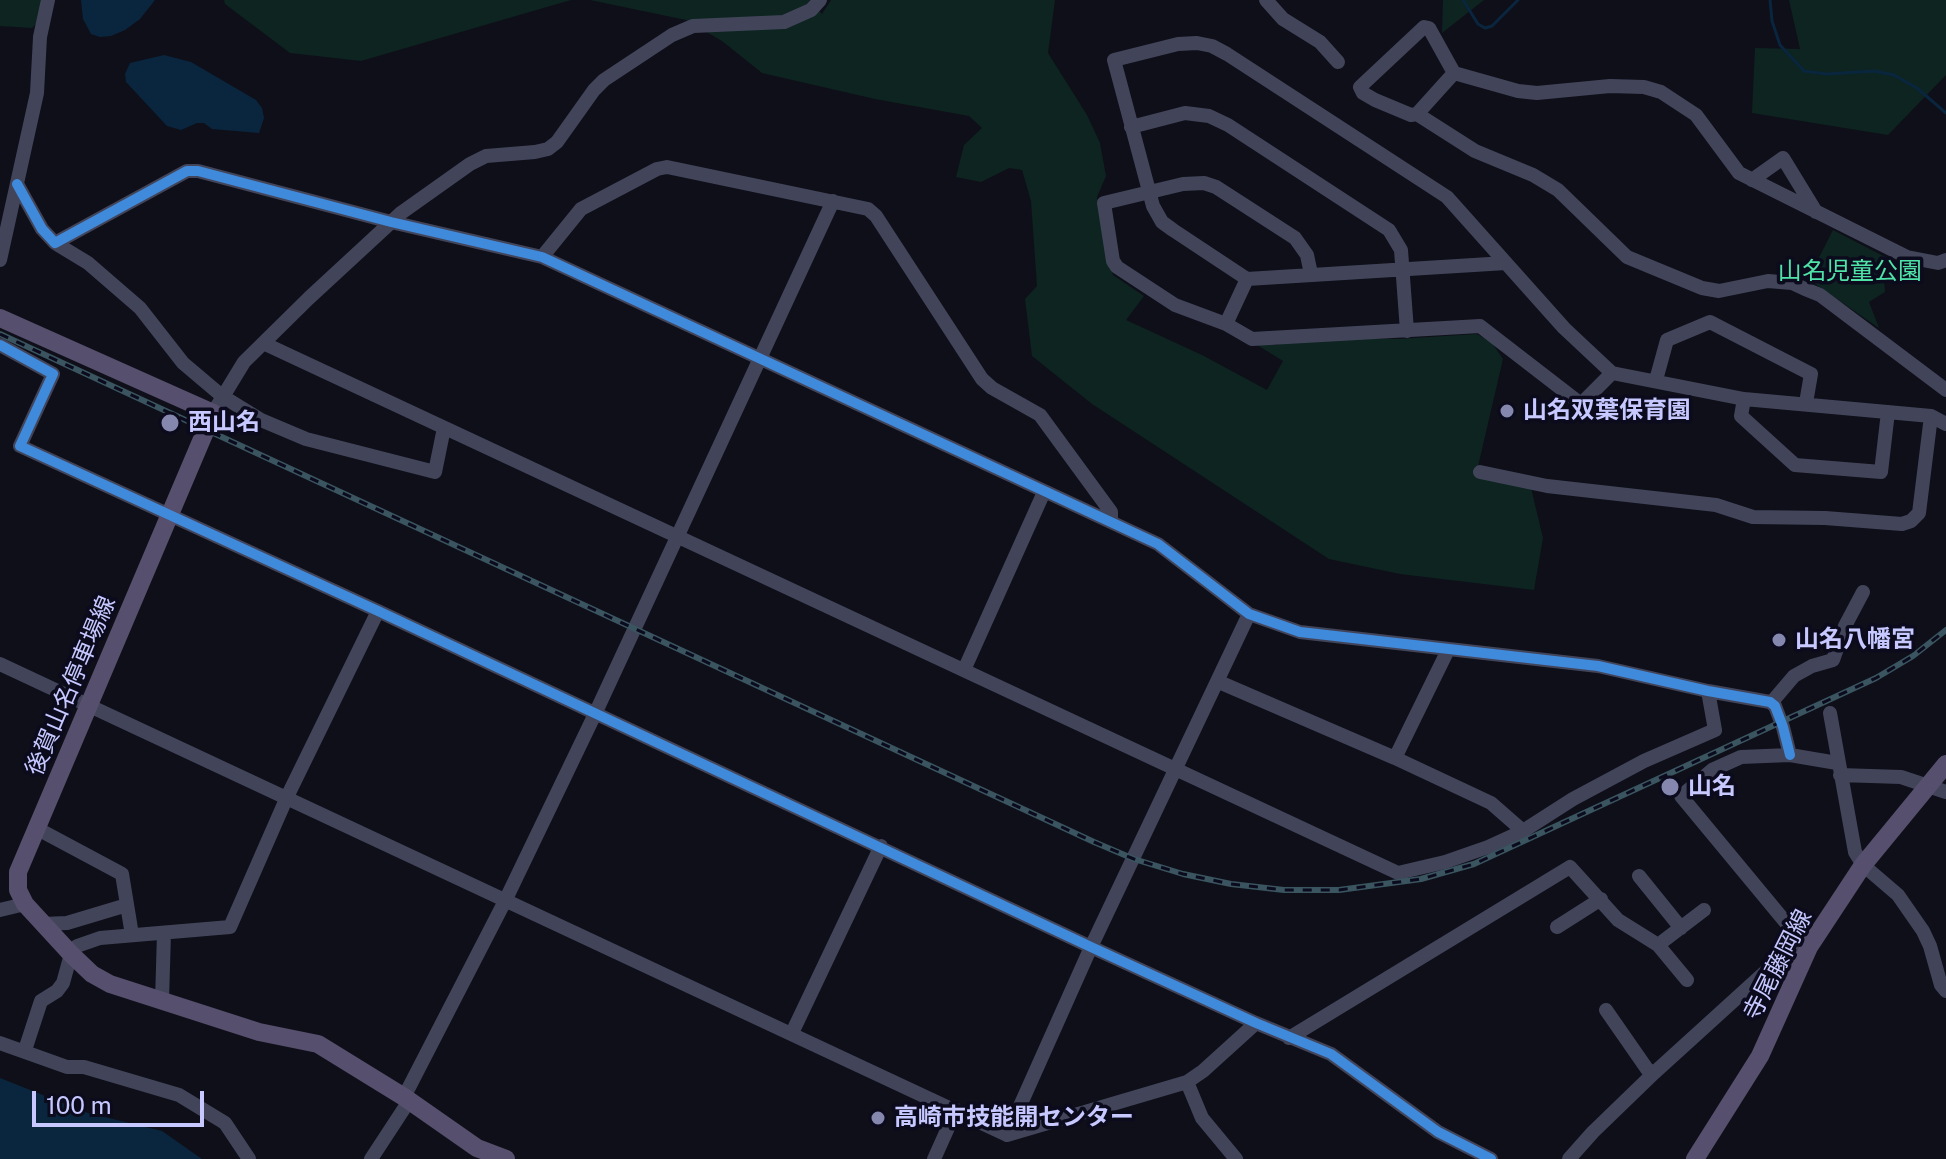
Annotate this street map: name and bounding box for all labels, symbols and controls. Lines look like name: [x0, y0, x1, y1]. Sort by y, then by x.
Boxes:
park label: 山名児童公園: [1778, 258, 1922, 286]
place label: 山名双葉保育園: [1523, 397, 1691, 425]
marker: 山名双葉保育園: [1498, 402, 1516, 420]
place label: 西山名: [188, 409, 260, 437]
marker: 西山名: [159, 412, 181, 434]
street label: 後賀山名停車場線: [20, 592, 122, 780]
place label: 山名八幡宮: [1795, 626, 1915, 654]
marker: 山名八幡宮: [1770, 631, 1788, 649]
place label: 山名: [1688, 773, 1736, 801]
marker: 山名: [1659, 776, 1681, 798]
street label: 寺尾藤岡線: [1738, 905, 1818, 1025]
scale bar: [36, 1075, 208, 1125]
text: 100 m: [46, 1091, 112, 1119]
place label: 高崎市技能開センター: [894, 1104, 1134, 1132]
marker: 高崎市技能開センター: [869, 1109, 887, 1127]

